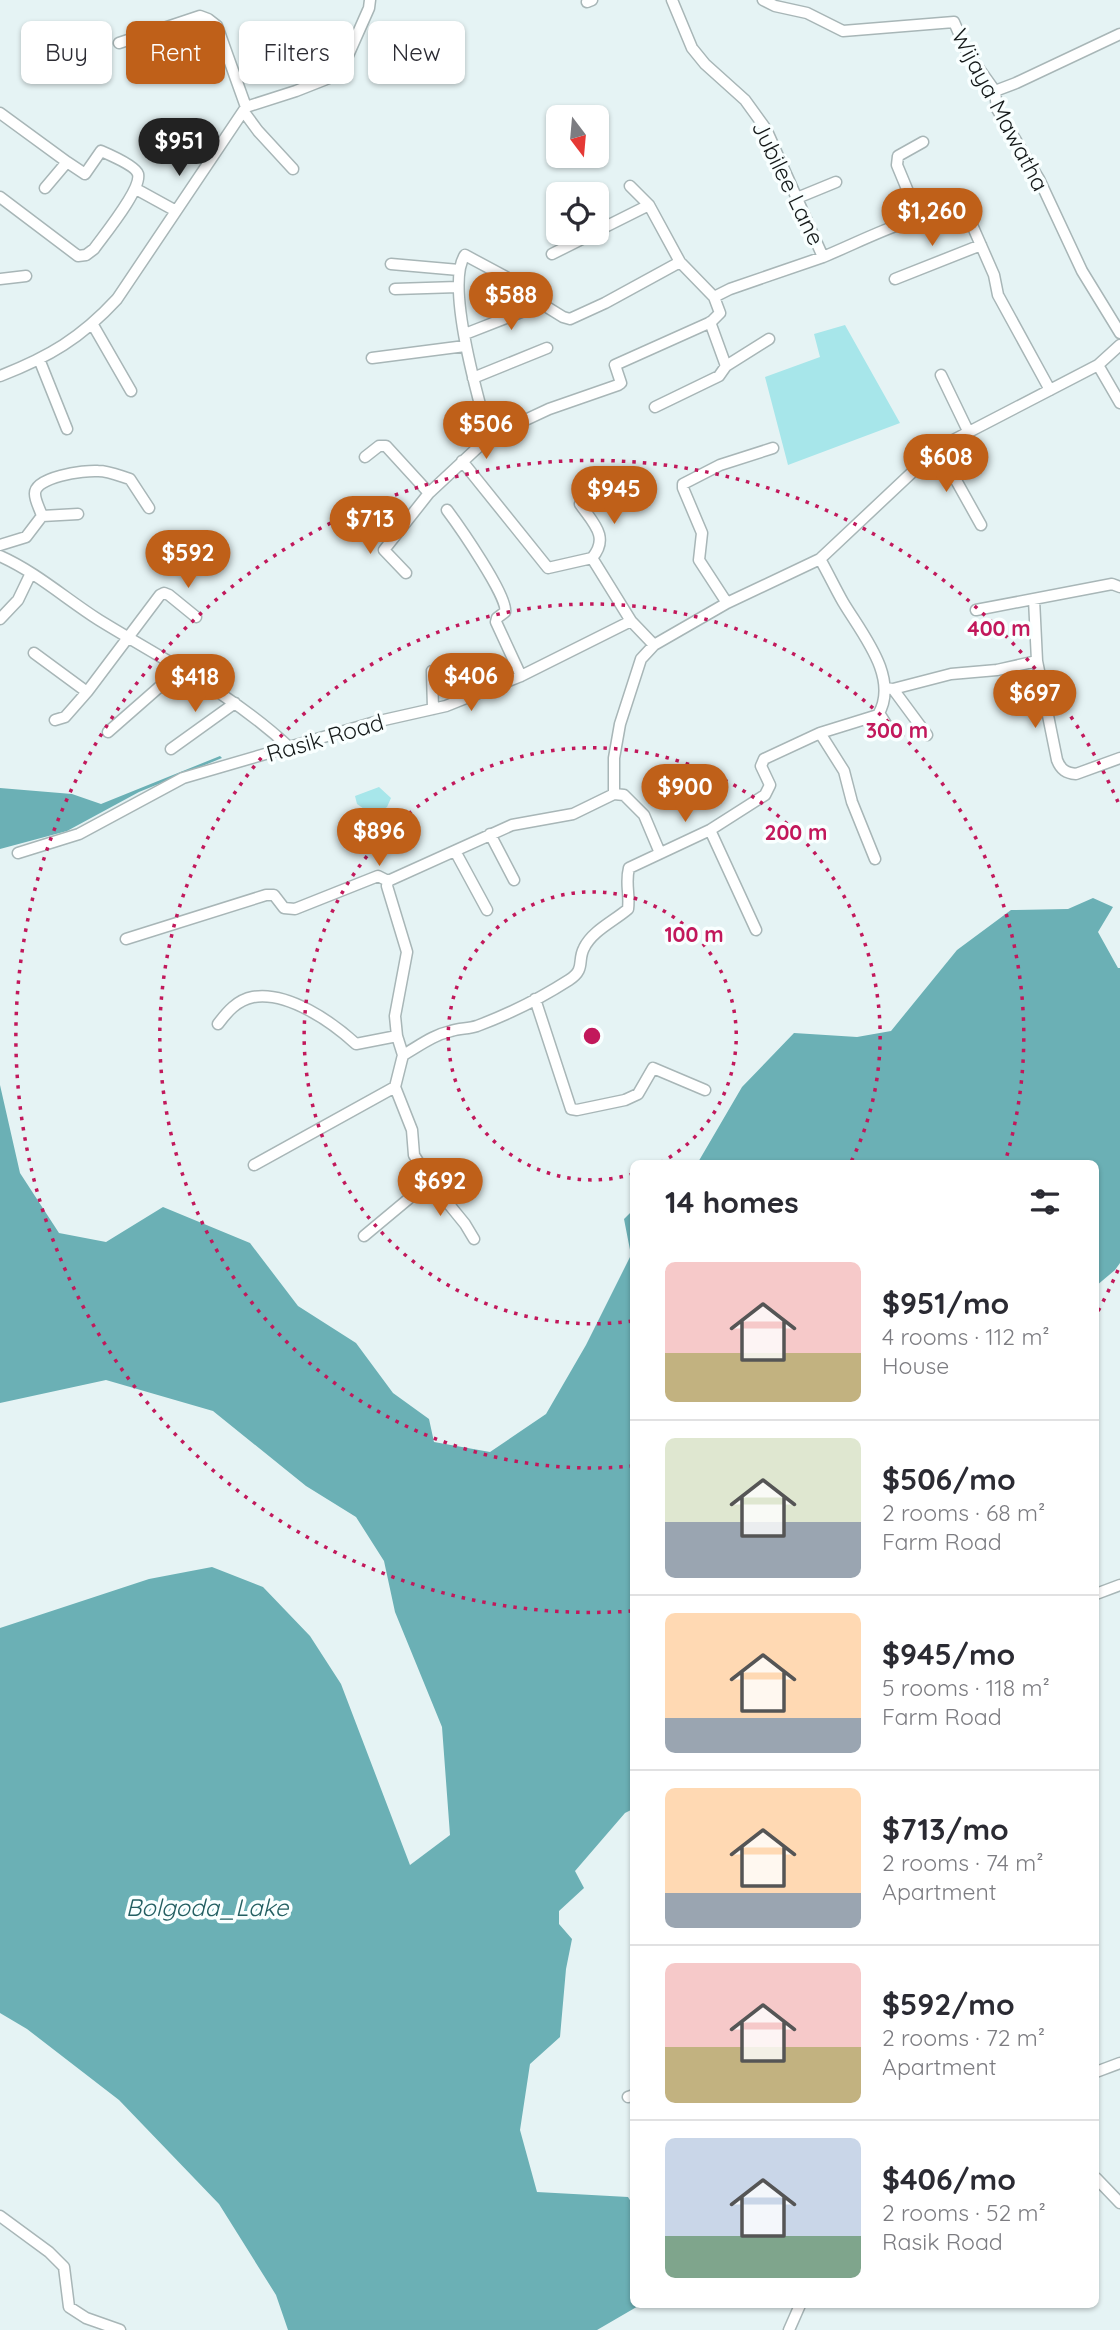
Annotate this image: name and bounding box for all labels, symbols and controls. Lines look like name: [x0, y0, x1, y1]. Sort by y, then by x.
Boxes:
chip: Buy: [21, 21, 112, 84]
chip: Rent: [126, 21, 225, 84]
chip: Filters: [239, 21, 354, 84]
chip: New: [368, 21, 465, 84]
street label: Wijaya Mawatha: [945, 24, 1055, 196]
north arrow: [546, 105, 609, 168]
map controls: [546, 105, 609, 245]
street label: Jubilee Lane: [746, 116, 831, 250]
pin: $951: [138, 118, 220, 178]
text: $951: [155, 126, 204, 155]
button: locate: [546, 182, 609, 245]
pin: $1,260: [875, 188, 989, 248]
text: $1,260: [898, 196, 966, 225]
pin: $588: [470, 272, 552, 332]
text: $588: [485, 280, 537, 309]
pin: $506: [445, 402, 527, 461]
text: $506: [459, 409, 513, 438]
pin: $608: [905, 434, 987, 494]
text: $608: [919, 442, 973, 471]
pin: $945: [573, 466, 655, 526]
text: $945: [587, 474, 641, 503]
pin: $713: [329, 496, 411, 556]
text: $713: [346, 504, 394, 533]
pin: $592: [147, 530, 229, 590]
text: $592: [161, 538, 215, 567]
text: 400 m: [967, 615, 1031, 641]
pin: $418: [154, 654, 236, 714]
pin: $406: [430, 654, 512, 713]
text: $406: [444, 661, 498, 690]
text: $418: [171, 662, 219, 691]
pin: $697: [994, 670, 1076, 730]
text: $697: [1009, 678, 1061, 707]
street label: Rasik Road: [263, 707, 387, 768]
text: 300 m: [866, 717, 928, 743]
pin: $900: [644, 764, 726, 824]
text: $900: [657, 772, 713, 801]
pin: $896: [338, 808, 420, 868]
text: $896: [353, 816, 405, 845]
text: 200 m: [765, 819, 827, 845]
text: 100 m: [664, 921, 724, 947]
centre of rings: [580, 1024, 604, 1048]
pin: $692: [399, 1158, 481, 1218]
text: $692: [414, 1166, 466, 1195]
text: 14 homes: [665, 1183, 799, 1221]
icon: filters: [1026, 1183, 1064, 1221]
text: $951/mo: [882, 1284, 1009, 1322]
icon: home: [721, 1290, 805, 1374]
text: 4 rooms · 112 m²: [882, 1322, 1050, 1351]
text: House: [882, 1351, 949, 1380]
text: $506/mo: [882, 1460, 1016, 1498]
icon: home: [721, 1466, 805, 1550]
text: 2 rooms · 68 m²: [882, 1498, 1045, 1527]
text: Farm Road: [882, 1527, 1002, 1556]
text: $945/mo: [882, 1635, 1015, 1673]
icon: home: [721, 1641, 805, 1725]
text: 5 rooms · 118 m²: [882, 1673, 1050, 1702]
text: Farm Road: [882, 1702, 1002, 1731]
text: $713/mo: [882, 1810, 1009, 1848]
icon: home: [721, 1816, 805, 1900]
text: 2 rooms · 74 m²: [882, 1848, 1044, 1877]
text: Apartment: [882, 1877, 996, 1906]
water label: Bolgoda_Lake: [126, 1892, 290, 1922]
text: $592/mo: [882, 1985, 1015, 2023]
icon: home: [721, 1991, 805, 2075]
text: 2 rooms · 72 m²: [882, 2023, 1045, 2052]
text: Apartment: [882, 2052, 996, 2081]
text: $406/mo: [882, 2160, 1016, 2198]
icon: home: [721, 2166, 805, 2250]
text: 2 rooms · 52 m²: [882, 2198, 1046, 2227]
text: Rasik Road: [882, 2227, 1003, 2256]

